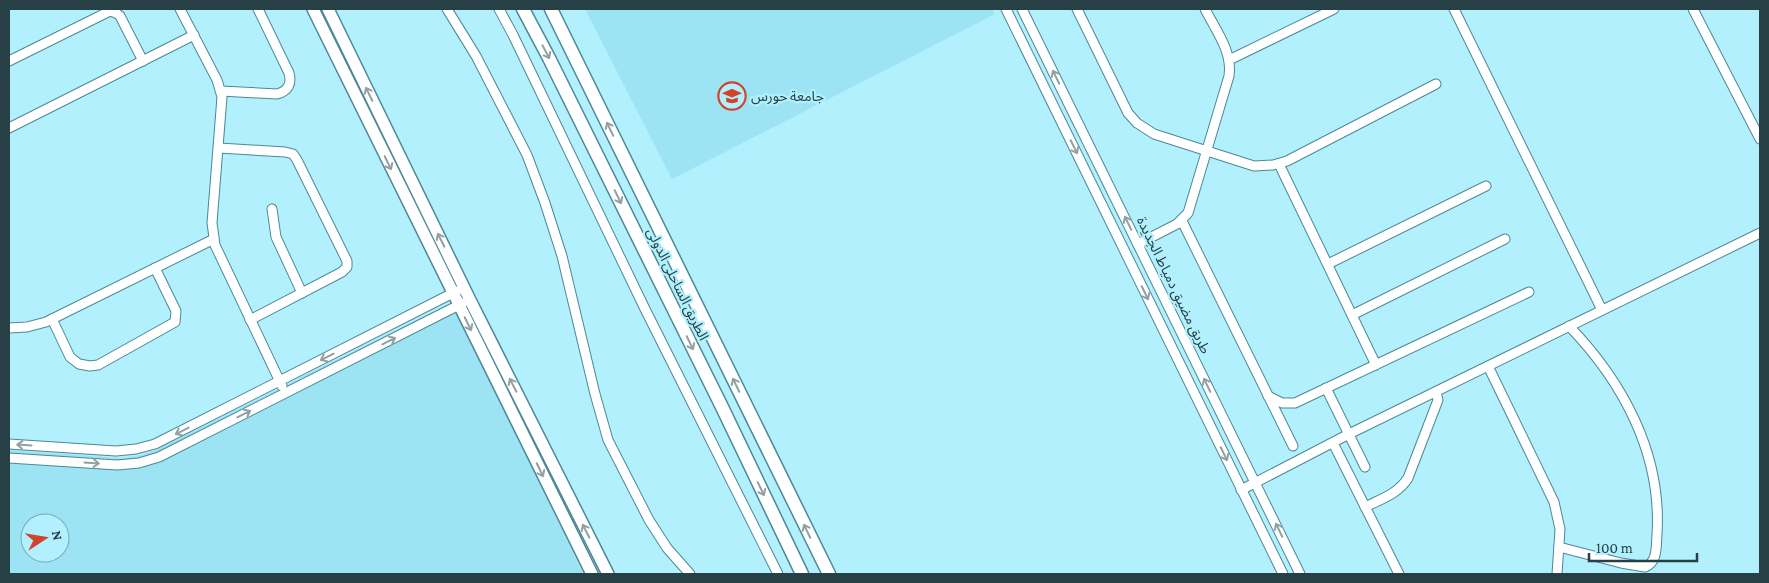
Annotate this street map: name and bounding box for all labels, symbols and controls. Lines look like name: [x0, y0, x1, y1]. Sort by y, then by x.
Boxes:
one-way arrow: [541, 44, 551, 59]
one-way arrow: [1051, 70, 1060, 85]
school or university icon: جامعة حورس: [717, 81, 747, 111]
one-way arrow: [364, 87, 374, 102]
place label: جامعة حورس: [751, 88, 824, 105]
one-way arrow: [604, 122, 614, 137]
one-way arrow: [1069, 139, 1079, 154]
one-way arrow: [384, 155, 394, 170]
one-way arrow: [614, 189, 623, 204]
street label: طريق مضيق دمياط الجديدة: [1132, 214, 1214, 357]
one-way arrow: [1123, 216, 1132, 231]
street label: الطريق الساحلى الدولى: [642, 225, 712, 344]
one-way arrow: [436, 233, 445, 248]
one-way arrow: [1141, 285, 1151, 300]
one-way arrow: [464, 316, 473, 331]
one-way arrow: [686, 335, 695, 350]
one-way arrow: [381, 336, 396, 345]
one-way arrow: [320, 353, 335, 362]
one-way arrow: [730, 377, 740, 392]
one-way arrow: [1202, 377, 1212, 392]
one-way arrow: [508, 378, 518, 393]
one-way arrow: [236, 409, 251, 418]
one-way arrow: [175, 427, 190, 436]
one-way arrow: [16, 441, 32, 450]
one-way arrow: [1219, 447, 1229, 462]
one-way arrow: [84, 458, 100, 468]
one-way arrow: [536, 462, 545, 477]
one-way arrow: [757, 481, 767, 496]
north arrow: [20, 513, 70, 563]
one-way arrow: [581, 523, 591, 538]
one-way arrow: [802, 523, 812, 538]
one-way arrow: [1274, 523, 1284, 538]
text: N: [49, 529, 67, 542]
scale bar: [1589, 530, 1696, 562]
text: 100 m: [1596, 540, 1633, 556]

